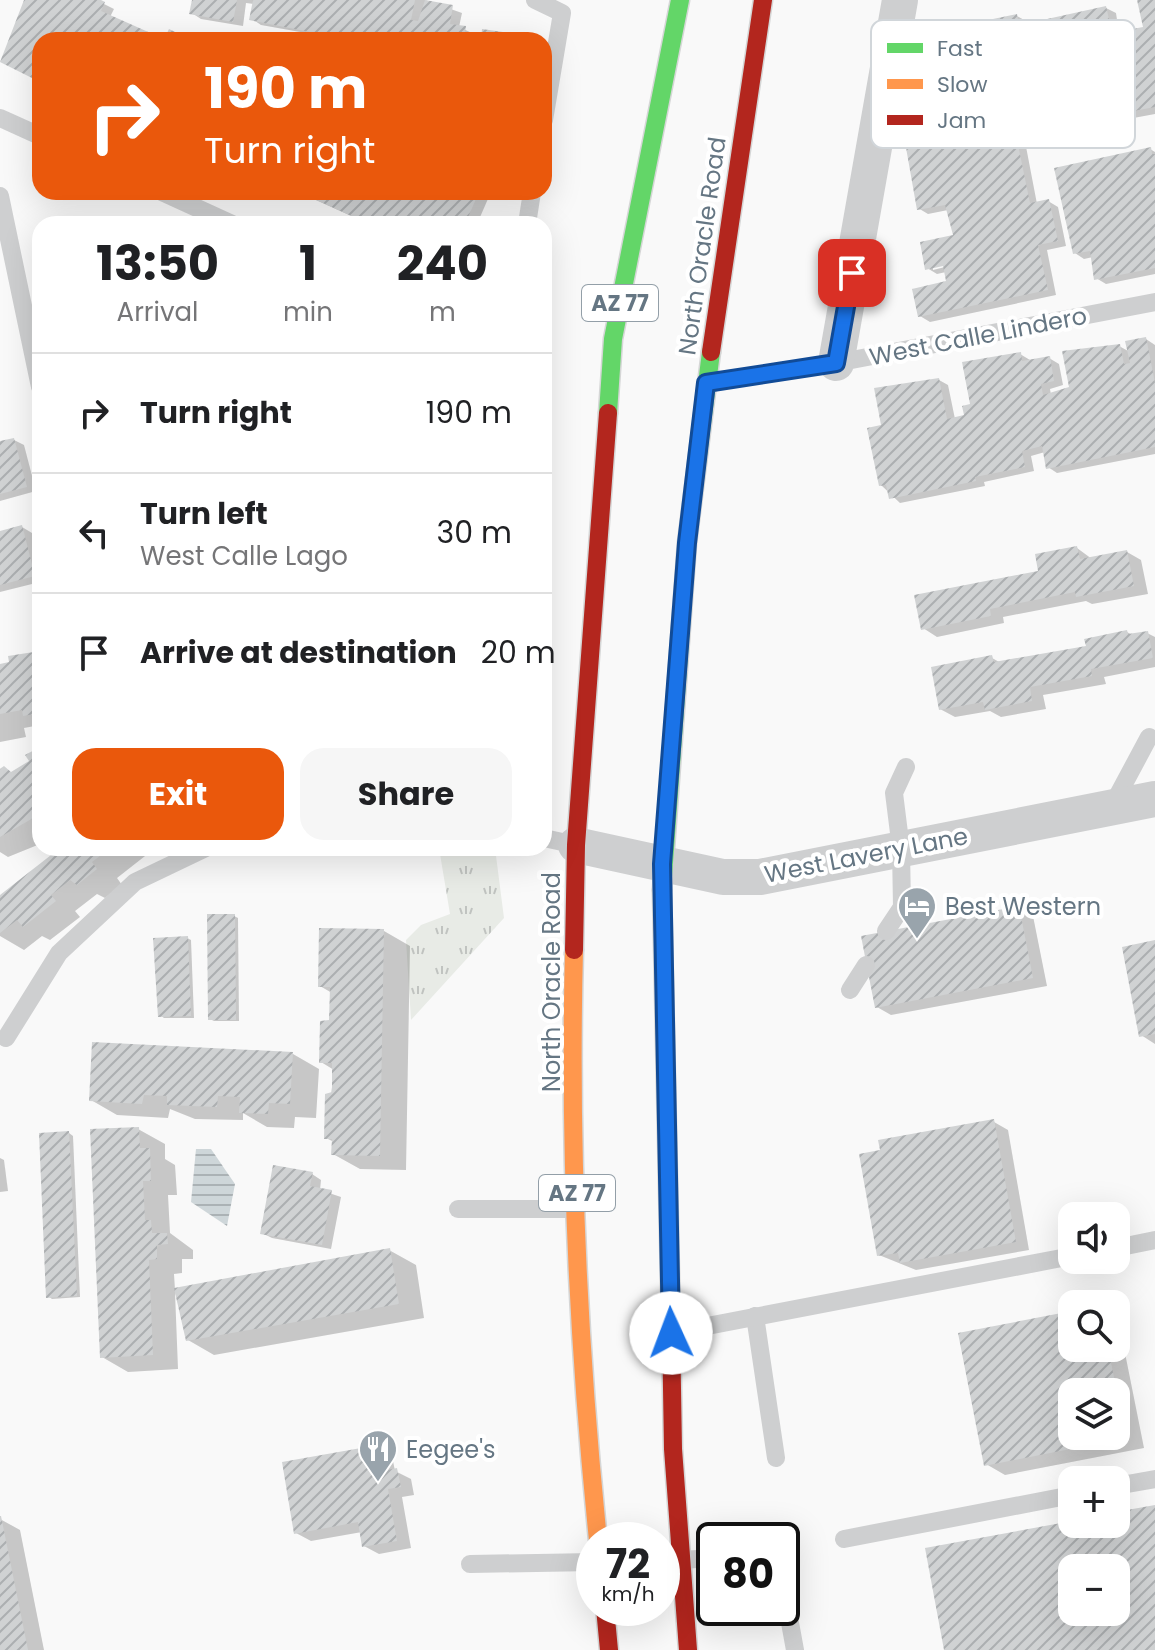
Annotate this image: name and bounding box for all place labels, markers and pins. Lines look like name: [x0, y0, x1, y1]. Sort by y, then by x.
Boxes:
pin: [818, 239, 886, 307]
hotel icon: Best Western: [896, 885, 938, 940]
place label: Best Western: [945, 890, 1101, 923]
restaurant icon: Eegee's: [357, 1428, 399, 1483]
place label: Eegee's: [406, 1433, 496, 1466]

